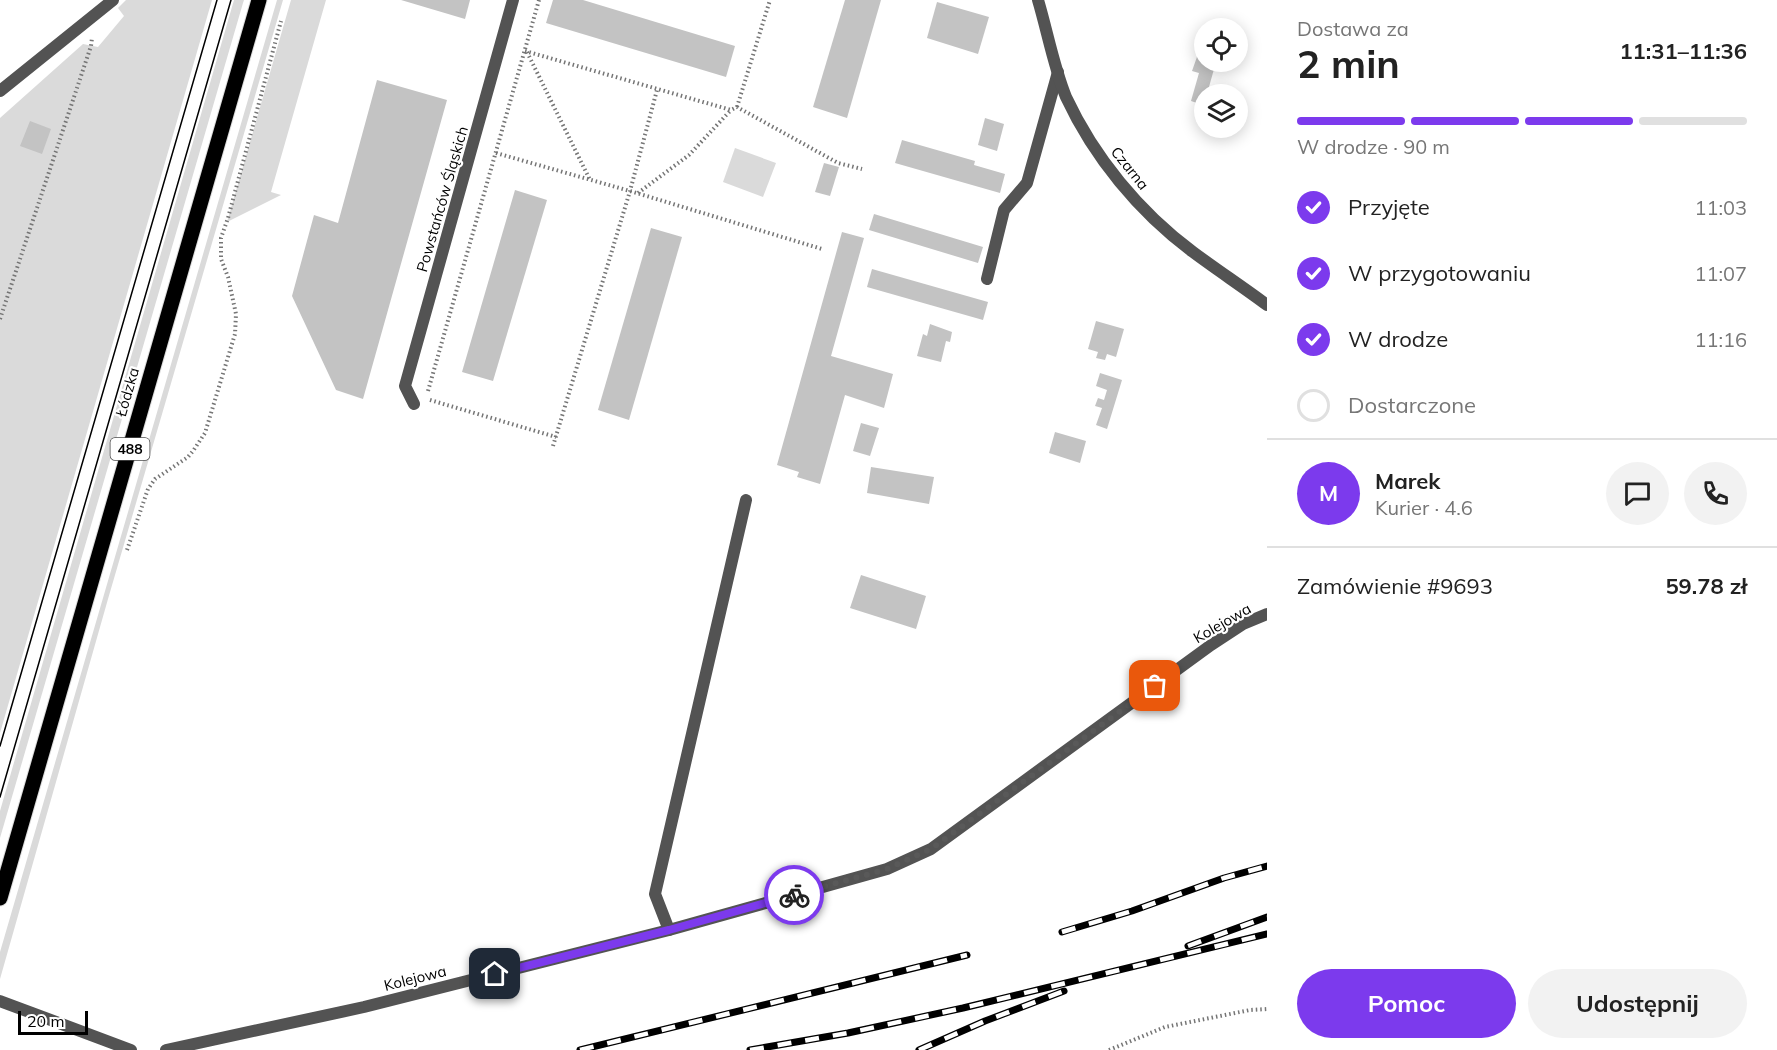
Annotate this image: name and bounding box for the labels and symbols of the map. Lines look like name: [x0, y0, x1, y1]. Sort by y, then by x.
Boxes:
street label: Powstańców Śląskich: [412, 124, 472, 274]
street label: Czarna: [1107, 143, 1153, 193]
street label: Łódzka: [111, 365, 143, 420]
road number: 488: [110, 438, 150, 460]
street label: Kolejowa: [1190, 599, 1254, 647]
pin: [1129, 660, 1180, 711]
courier: [764, 865, 824, 925]
pin: [469, 948, 520, 999]
street label: Kolejowa: [382, 961, 448, 995]
scale bar: [18, 1008, 88, 1036]

